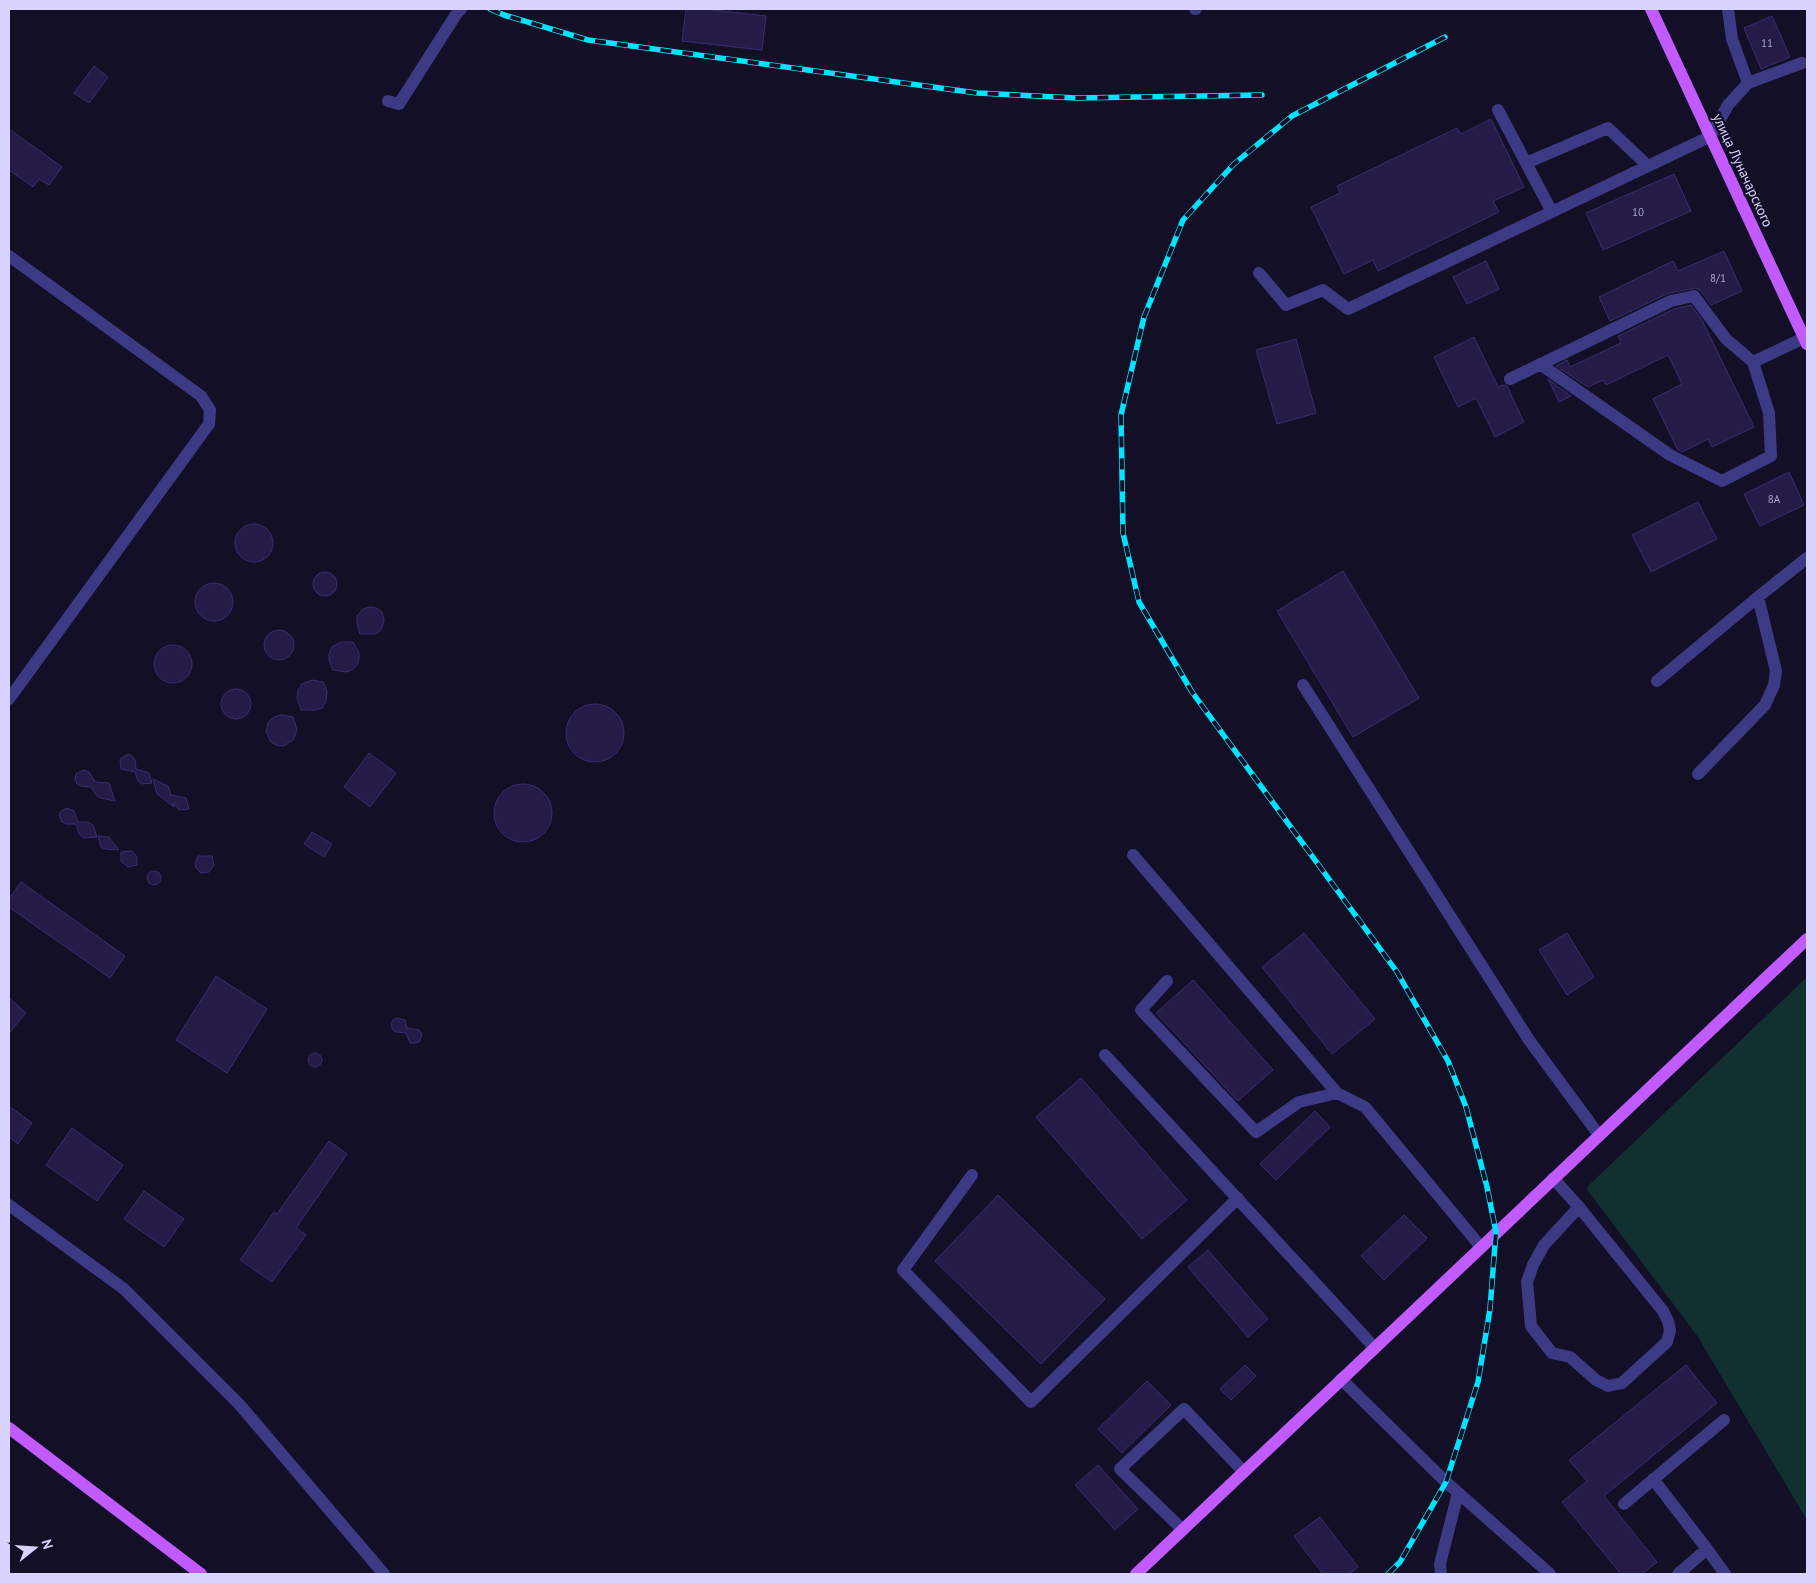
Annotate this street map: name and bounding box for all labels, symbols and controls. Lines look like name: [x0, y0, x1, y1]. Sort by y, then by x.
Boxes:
house number: 11: [1761, 36, 1773, 50]
street label: улица Луначарского: [1709, 110, 1777, 230]
house number: 10: [1632, 205, 1644, 219]
house number: 8/1: [1710, 271, 1726, 285]
house number: 8А: [1768, 492, 1781, 506]
north arrow: [10, 1523, 60, 1573]
text: N: [37, 1537, 57, 1551]

